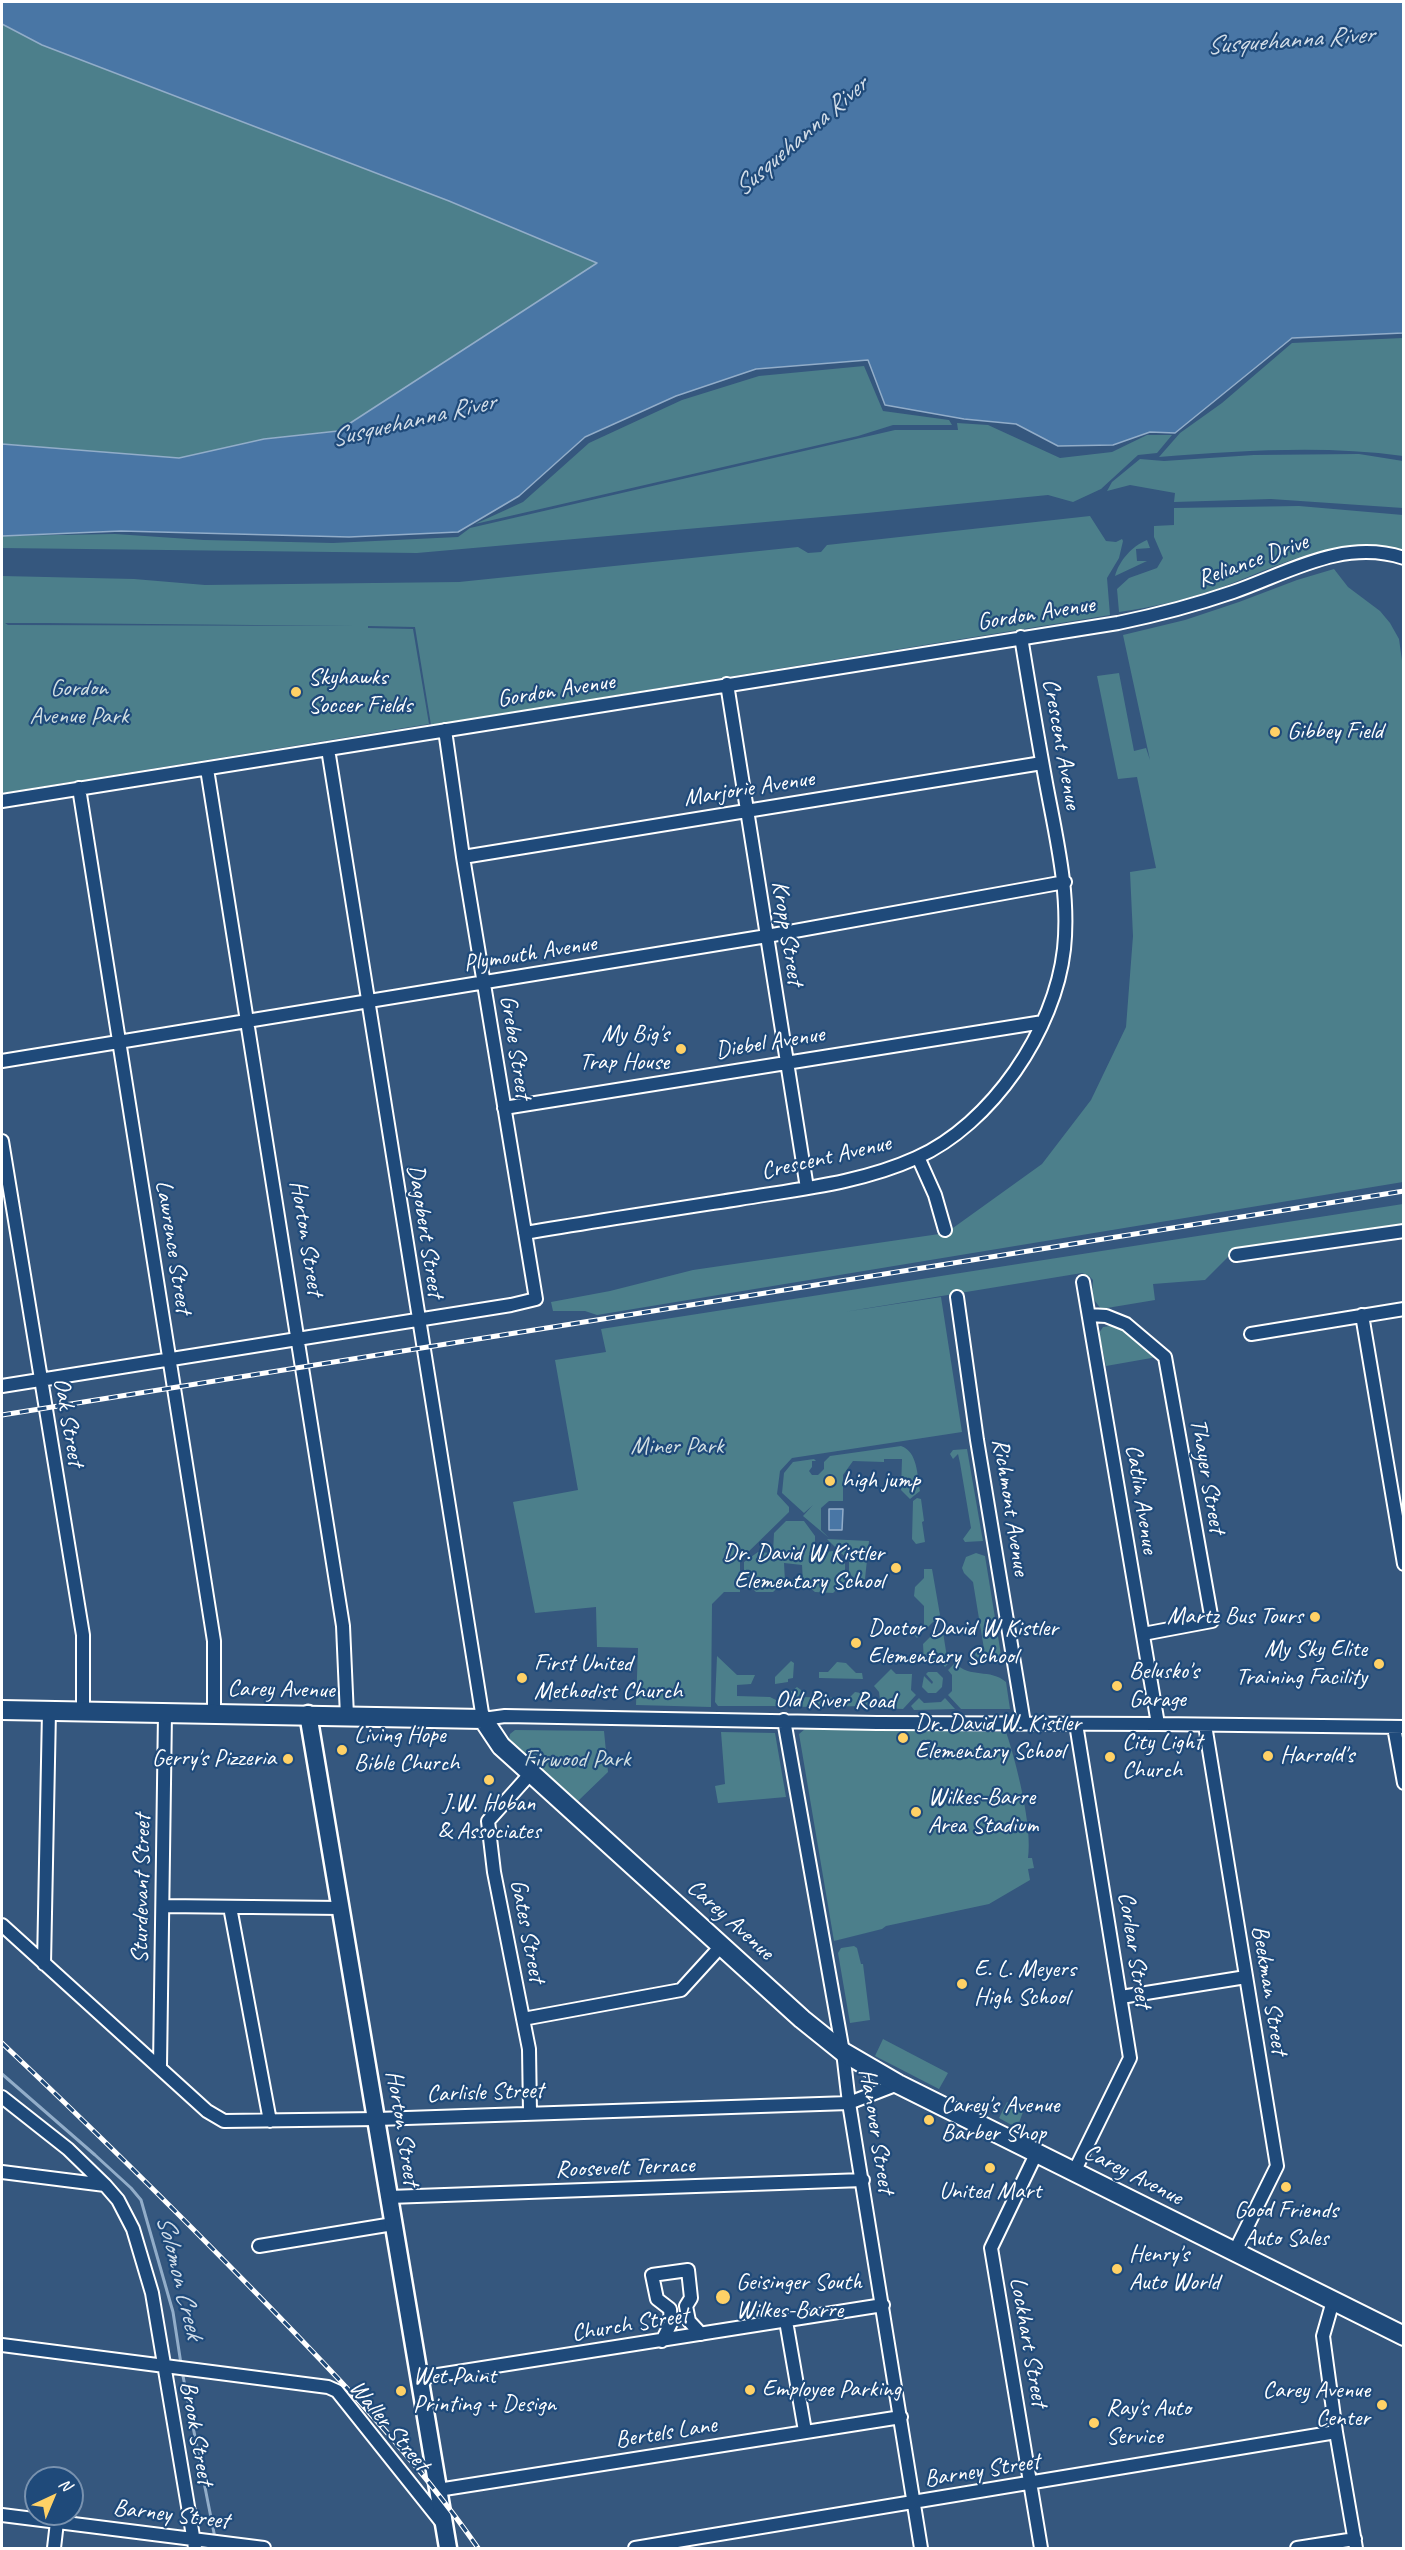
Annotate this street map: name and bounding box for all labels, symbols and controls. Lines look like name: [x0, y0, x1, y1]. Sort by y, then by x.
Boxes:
water label: Susquehanna River: [1205, 20, 1375, 62]
water label: Susquehanna River: [728, 70, 874, 204]
water label: Susquehanna River: [328, 387, 498, 455]
street label: Reliance Drive: [1194, 528, 1312, 594]
street label: Gordon Avenue: [975, 591, 1097, 637]
place label: Skyhawks Soccer Fields: [308, 664, 412, 720]
street label: Gordon Avenue: [495, 668, 617, 714]
park label: Gordon Avenue Park: [29, 675, 129, 731]
street label: Crescent Avenue: [1035, 676, 1087, 812]
marker: Skyhawks Soccer Fields: [289, 685, 303, 699]
place label: Gibbey Field: [1287, 718, 1383, 746]
marker: Gibbey Field: [1268, 725, 1282, 739]
street label: Marjorie Avenue: [682, 764, 816, 814]
street label: Kropp Street: [765, 879, 809, 987]
street label: Plymouth Avenue: [461, 929, 599, 979]
street label: Grebe Street: [493, 993, 537, 1101]
street label: Diebel Avenue: [714, 1020, 826, 1066]
place label: My Big's Trap House: [579, 1021, 669, 1077]
marker: My Big's Trap House: [674, 1042, 688, 1056]
street label: Crescent Avenue: [758, 1129, 894, 1187]
street label: Dagobert Street: [400, 1162, 450, 1300]
street label: Lawrence Street: [148, 1178, 198, 1316]
street label: Horton Street: [283, 1179, 329, 1297]
street label: Oak Street: [46, 1376, 90, 1468]
street label: Thayer Street: [1183, 1416, 1231, 1536]
park label: Miner Park: [630, 1433, 724, 1461]
street label: Richmont Avenue: [985, 1436, 1035, 1578]
street label: Catlin Avenue: [1118, 1442, 1164, 1556]
place label: high jump: [842, 1467, 920, 1495]
marker: high jump: [823, 1474, 837, 1488]
place label: Dr. David W Kistler Elementary School: [723, 1540, 884, 1596]
marker: Dr. David W Kistler Elementary School: [889, 1561, 903, 1575]
place label: Martz Bus Tours: [1167, 1603, 1303, 1631]
marker: Martz Bus Tours: [1308, 1610, 1322, 1624]
place label: Doctor David W Kistler Elementary School: [868, 1615, 1058, 1671]
marker: Doctor David W Kistler Elementary School: [849, 1636, 863, 1650]
place label: My Sky Elite Training Facility: [1236, 1636, 1367, 1692]
place label: First United Methodist Church: [534, 1650, 682, 1706]
marker: My Sky Elite Training Facility: [1372, 1657, 1386, 1671]
place label: Belusko's Garage: [1129, 1658, 1199, 1714]
marker: First United Methodist Church: [515, 1671, 529, 1685]
street label: Carey Avenue: [227, 1675, 335, 1705]
marker: Belusko's Garage: [1110, 1679, 1124, 1693]
street label: Old River Road: [775, 1686, 895, 1716]
place label: Dr. David W. Kistler Elementary School: [915, 1710, 1081, 1766]
place label: Living Hope Bible Church: [354, 1722, 459, 1778]
place label: City Light Church: [1122, 1729, 1202, 1785]
marker: Dr. David W. Kistler Elementary School: [896, 1731, 910, 1745]
place label: Harrold's: [1280, 1742, 1354, 1770]
marker: Living Hope Bible Church: [335, 1743, 349, 1757]
place label: Gerry's Pizzeria: [152, 1745, 276, 1773]
park label: Firwood Park: [524, 1746, 630, 1774]
marker: Harrold's: [1261, 1749, 1275, 1763]
marker: City Light Church: [1103, 1750, 1117, 1764]
marker: Gerry's Pizzeria: [281, 1752, 295, 1766]
marker: J.W. Hoban & Associates: [482, 1773, 496, 1787]
place label: Wilkes-Barre Area Stadium: [928, 1784, 1038, 1840]
place label: J.W. Hoban & Associates: [437, 1790, 541, 1846]
marker: Wilkes-Barre Area Stadium: [909, 1805, 923, 1819]
street label: Sturdevant Street: [126, 1814, 158, 1964]
street label: Carey Avenue: [680, 1873, 780, 1967]
street label: Gates Street: [503, 1877, 551, 1985]
street label: Corlear Street: [1111, 1890, 1157, 2010]
street label: Beekman Street: [1245, 1923, 1293, 2057]
place label: E. L. Meyers High School: [974, 1956, 1076, 2012]
marker: E. L. Meyers High School: [955, 1977, 969, 1991]
street label: Hanover Street: [852, 2067, 900, 2195]
street label: Horton Street: [379, 2069, 425, 2187]
street label: Carlisle Street: [426, 2077, 544, 2109]
place label: Carey's Avenue Barber Shop: [941, 2092, 1059, 2148]
marker: Carey's Avenue Barber Shop: [922, 2113, 936, 2127]
street label: Carey Avenue: [1079, 2138, 1187, 2212]
street label: Roosevelt Terrace: [555, 2151, 695, 2185]
marker: United Mart: [983, 2161, 997, 2175]
place label: United Mart: [939, 2178, 1041, 2206]
marker: Good Friends Auto Sales: [1279, 2180, 1293, 2194]
place label: Good Friends Auto Sales: [1234, 2197, 1338, 2253]
water label: Solomon Creek: [149, 2212, 209, 2342]
place label: Henry's Auto World: [1129, 2241, 1220, 2297]
marker: Henry's Auto World: [1110, 2262, 1124, 2276]
place label: Geisinger South Wilkes-Barre: [736, 2269, 862, 2325]
street label: Lockhart Street: [1002, 2275, 1054, 2409]
marker: Geisinger South Wilkes-Barre: [714, 2288, 732, 2306]
street label: Church Street: [569, 2302, 691, 2348]
place label: Wet Paint Printing + Design: [413, 2363, 556, 2419]
street label: Waller Street: [342, 2374, 436, 2478]
place label: Employee Parking: [762, 2376, 901, 2404]
place label: Carey Avenue Center: [1263, 2377, 1370, 2433]
street label: Brook Street: [173, 2379, 219, 2487]
marker: Employee Parking: [743, 2383, 757, 2397]
marker: Wet Paint Printing + Design: [394, 2384, 408, 2398]
place label: Ray's Auto Service: [1106, 2395, 1191, 2451]
marker: Carey Avenue Center: [1375, 2398, 1389, 2412]
street label: Bertels Lane: [613, 2411, 719, 2455]
marker: Ray's Auto Service: [1087, 2416, 1101, 2430]
street label: Barney Street: [922, 2448, 1042, 2494]
north arrow: [24, 2466, 84, 2526]
text: N: [55, 2474, 76, 2495]
street label: Barney Street: [111, 2494, 231, 2536]

